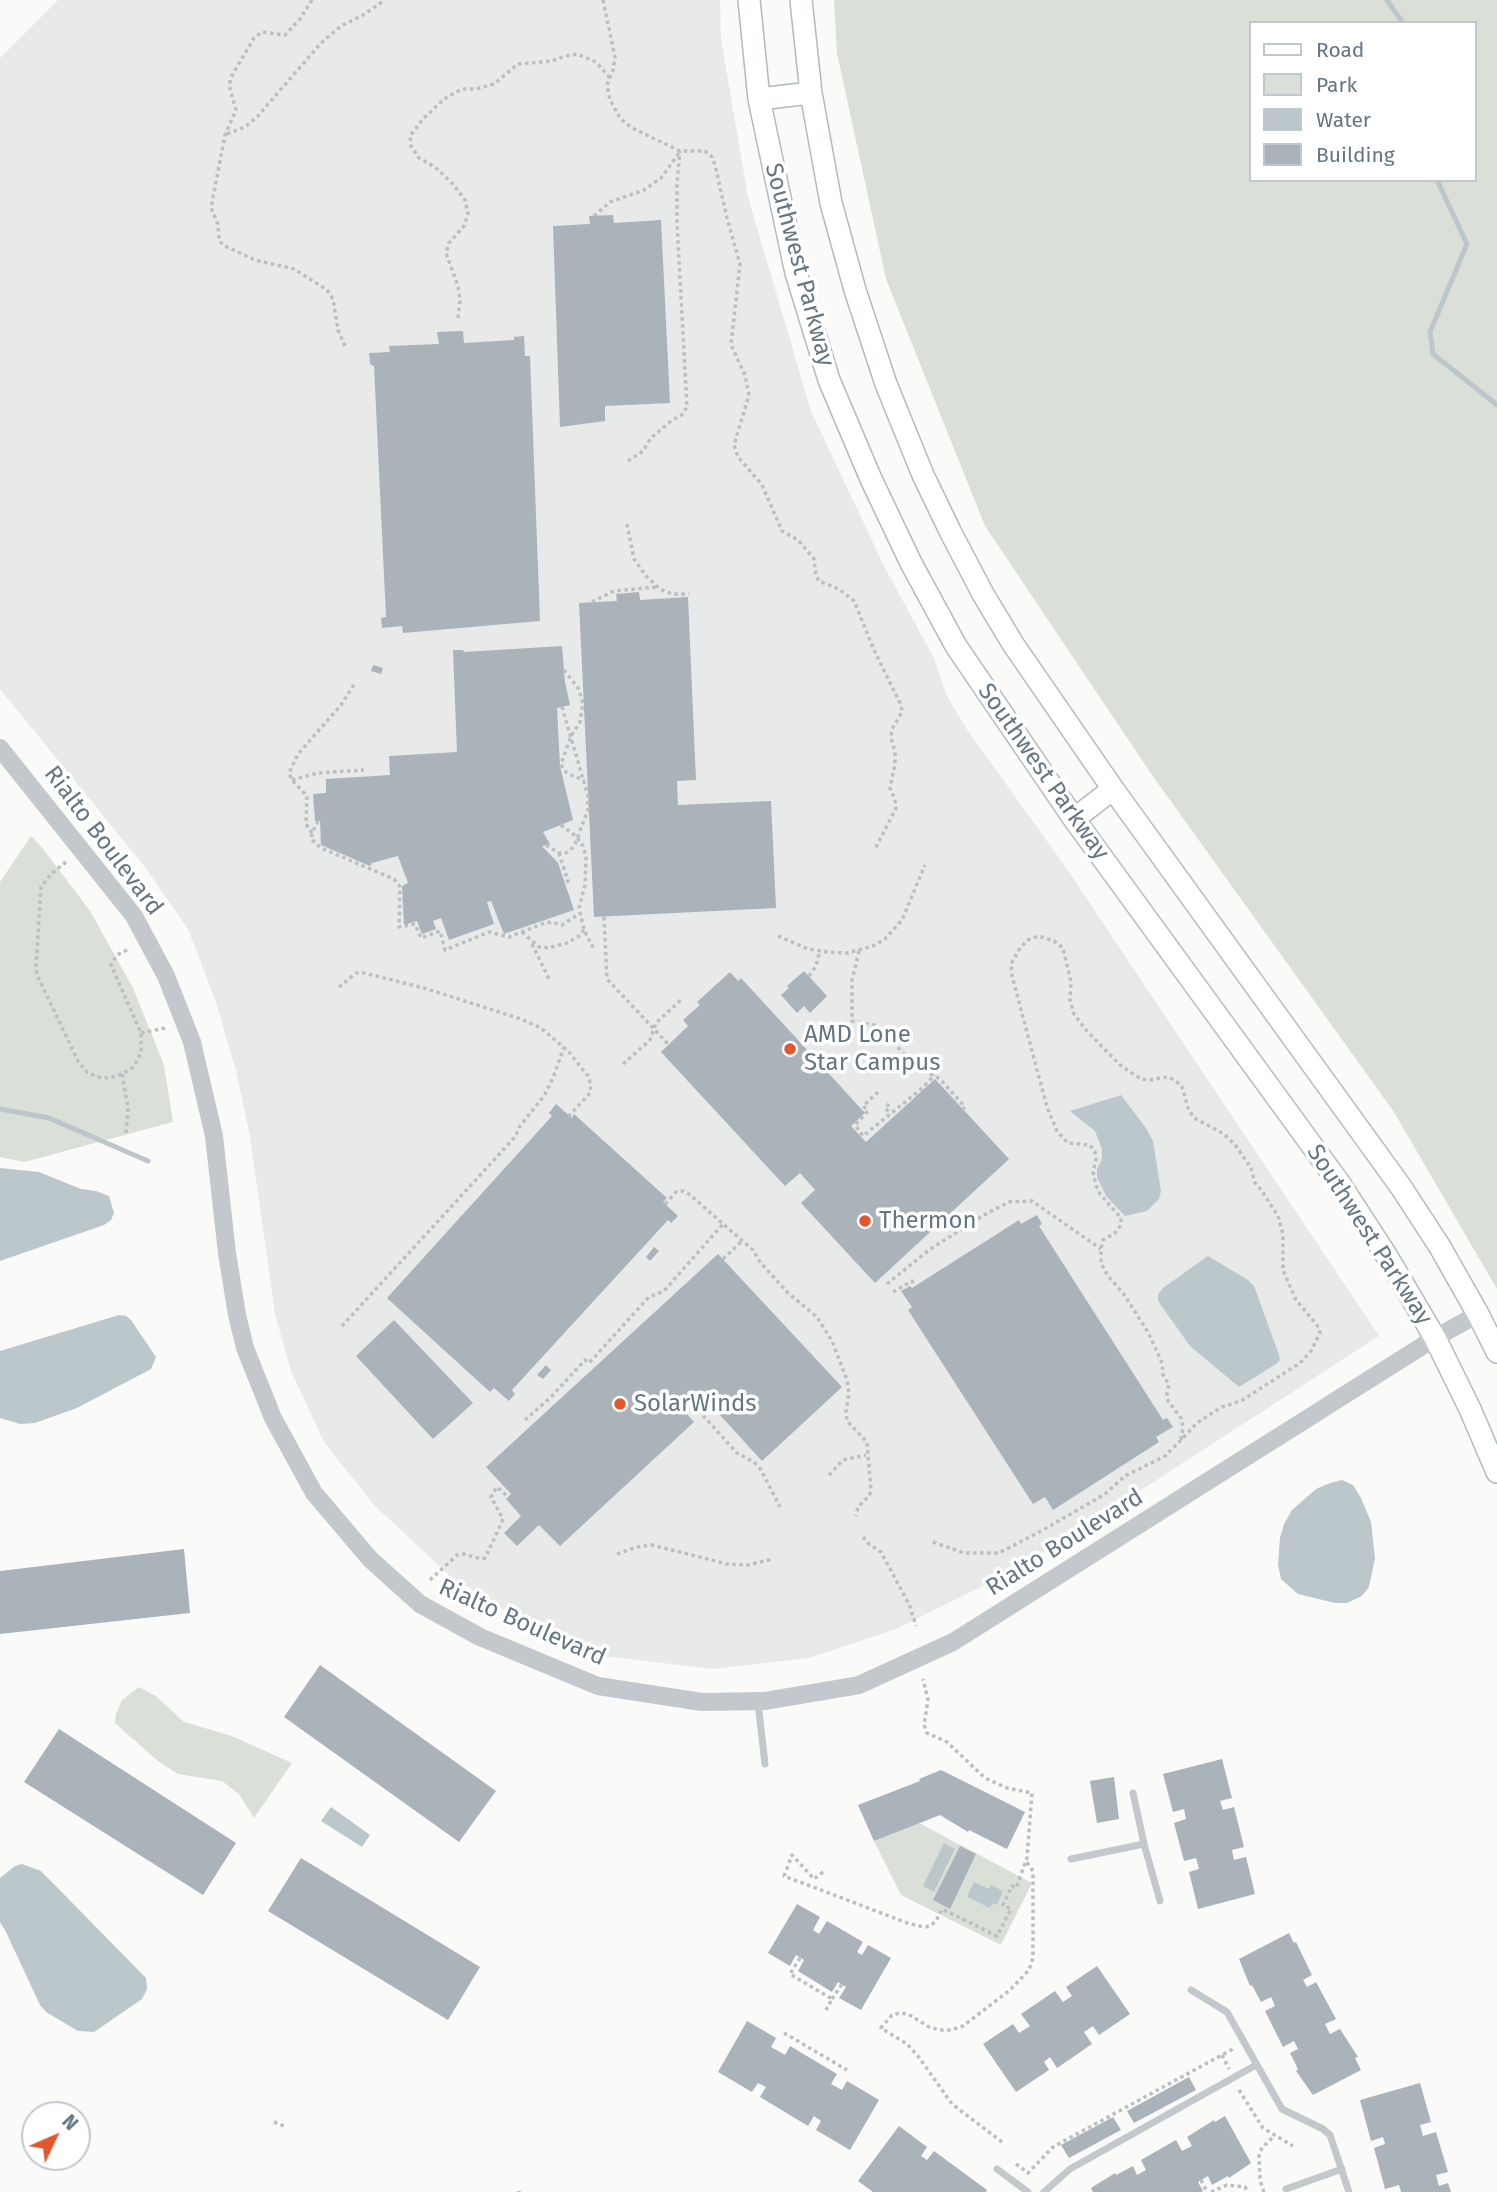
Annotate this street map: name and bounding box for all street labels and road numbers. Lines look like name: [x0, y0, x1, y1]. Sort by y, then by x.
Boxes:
street label: Southwest Parkway: [758, 160, 840, 370]
street label: Southwest Parkway: [971, 678, 1115, 866]
street label: Rialto Boulevard: [37, 761, 169, 921]
street label: Southwest Parkway: [1300, 1140, 1438, 1330]
street label: Rialto Boulevard: [981, 1483, 1149, 1603]
street label: Rialto Boulevard: [434, 1573, 610, 1673]

